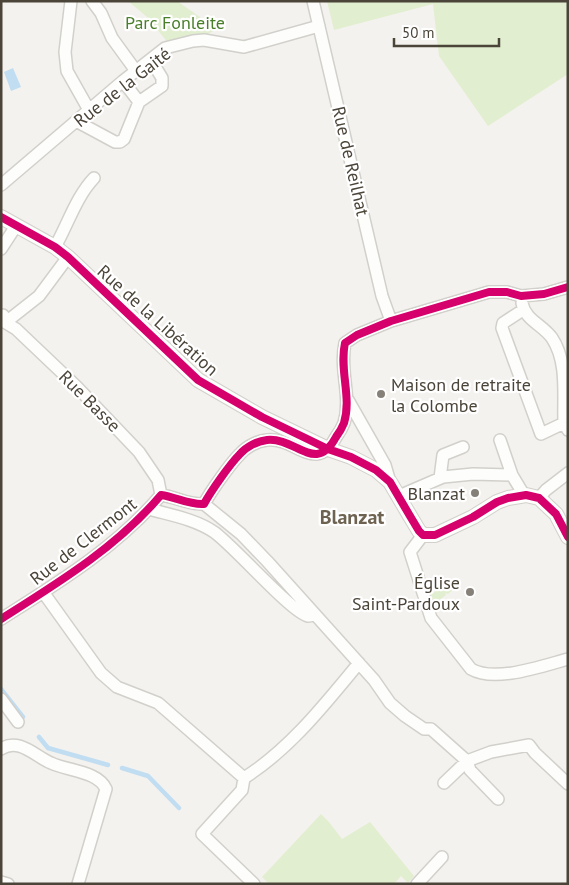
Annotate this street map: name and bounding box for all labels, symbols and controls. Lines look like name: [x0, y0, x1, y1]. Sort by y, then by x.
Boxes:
park label: Parc Fonleite: [125, 11, 225, 34]
scale bar: [394, 15, 499, 47]
text: 50 m: [402, 23, 435, 42]
street label: Rue de la Gaité: [69, 42, 175, 132]
street label: Rue de Reilhat: [327, 104, 375, 218]
street label: Rue de la Libération: [93, 260, 223, 380]
street label: Rue Basse: [54, 365, 126, 437]
place label: Maison de retraite la Colombe: [391, 373, 531, 417]
marker: Maison de retraite la Colombe: [375, 388, 387, 400]
place label: Blanzat: [407, 482, 465, 505]
marker: Blanzat: [469, 487, 481, 499]
street label: Rue de Clermont: [25, 492, 141, 590]
district label: Blanzat: [320, 504, 384, 530]
place label: Église Saint-Pardoux: [352, 571, 460, 615]
marker: Église Saint-Pardoux: [464, 586, 476, 598]

